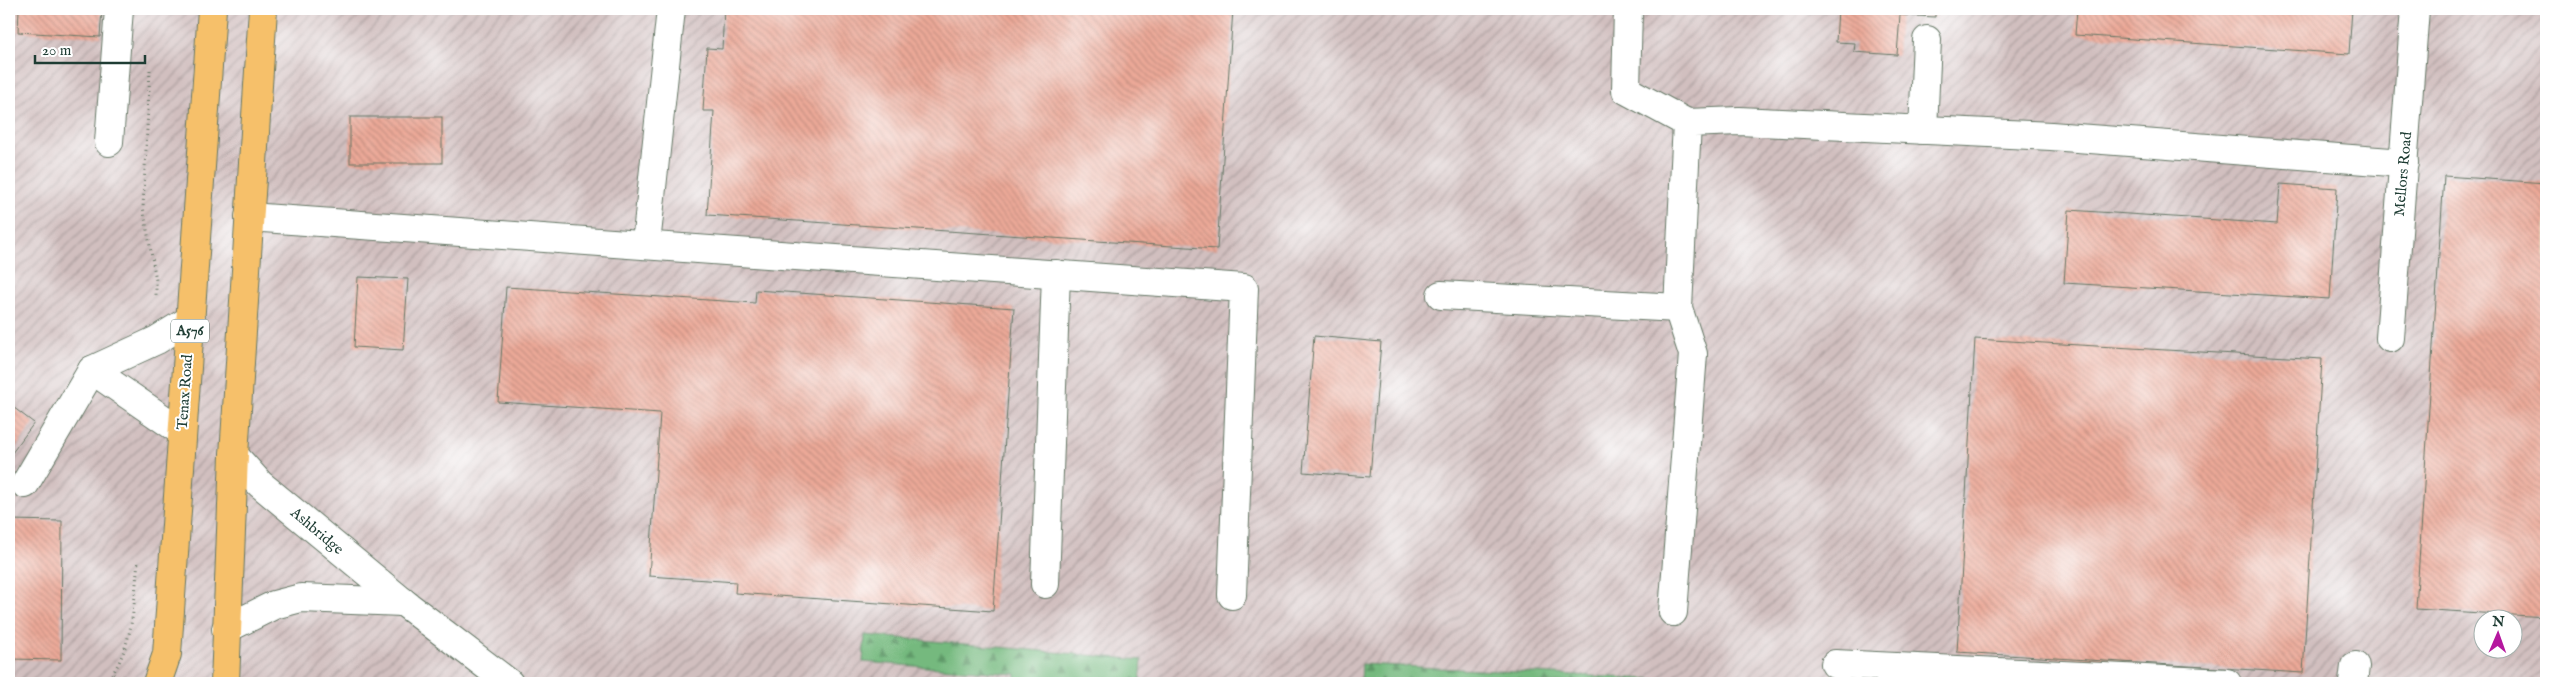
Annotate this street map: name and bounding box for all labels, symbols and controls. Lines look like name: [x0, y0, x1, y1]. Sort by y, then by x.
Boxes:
scale bar: [35, 32, 145, 64]
text: 20 m: [42, 41, 72, 60]
street label: Mellors Road: [2390, 130, 2416, 217]
road number: A576: [171, 320, 209, 342]
street label: Tenax Road: [173, 353, 197, 430]
street label: Ashbridge: [286, 503, 348, 559]
north arrow: [2472, 610, 2522, 660]
text: N: [2491, 613, 2505, 631]

